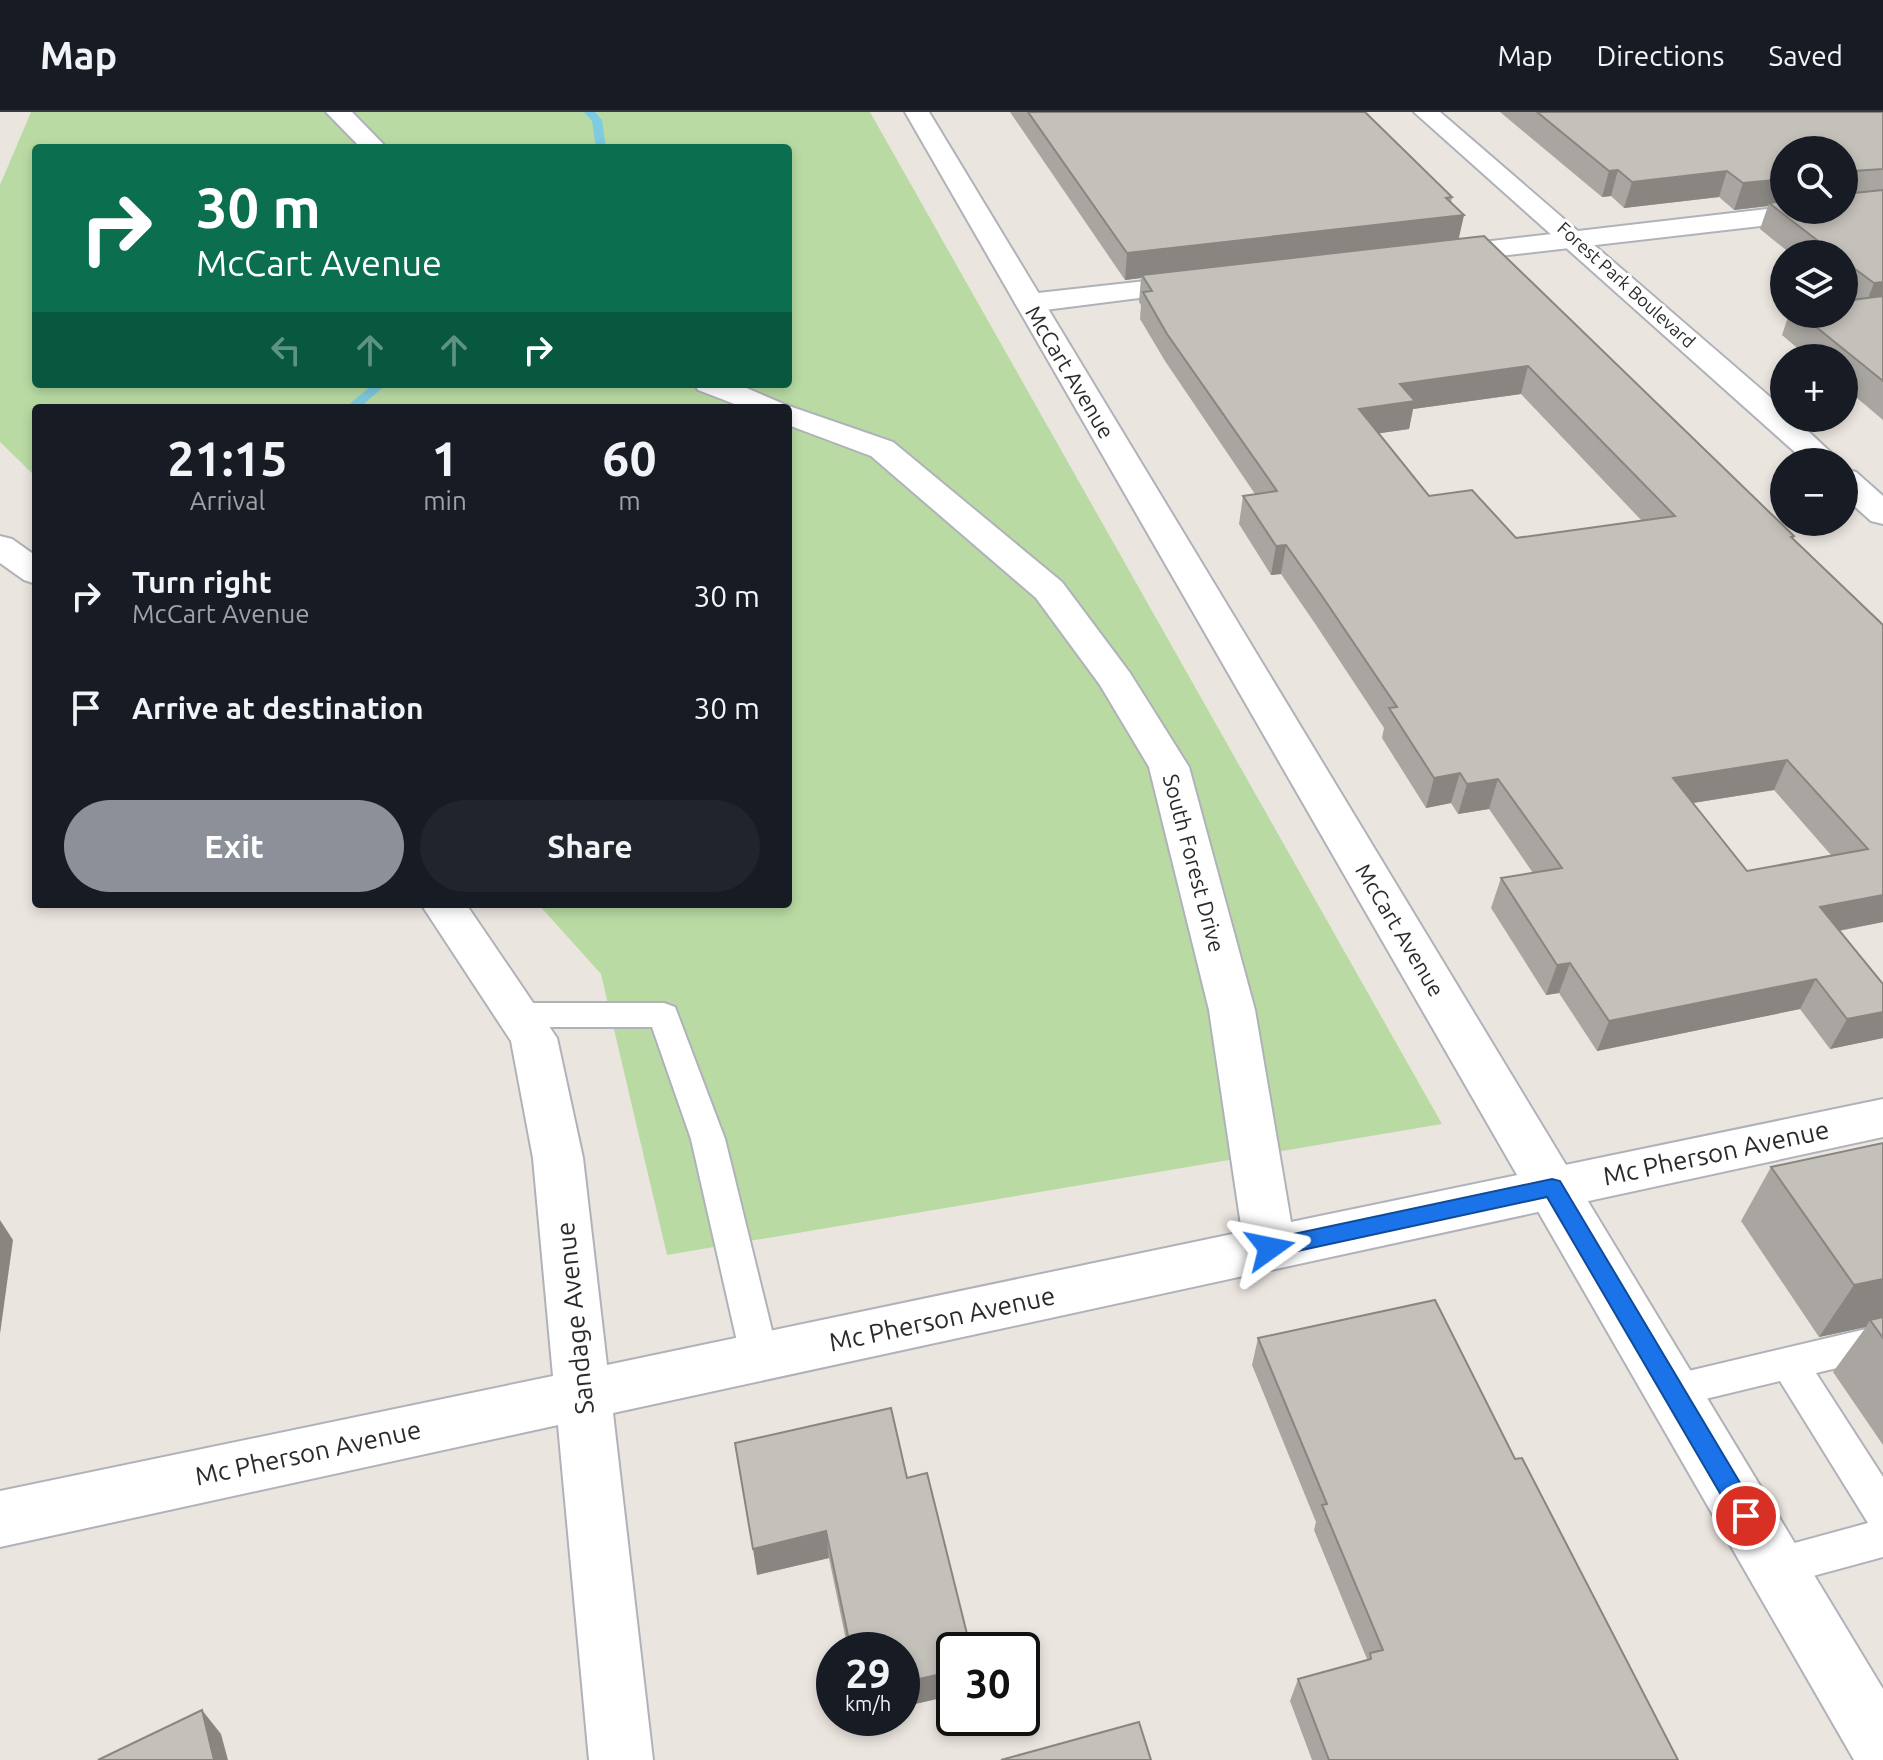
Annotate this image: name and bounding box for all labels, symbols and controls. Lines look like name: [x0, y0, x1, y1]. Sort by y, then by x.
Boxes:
text: Map: [40, 34, 117, 76]
text: Map: [1497, 40, 1553, 71]
text: Directions: [1597, 40, 1724, 71]
text: Saved: [1768, 40, 1843, 71]
map controls: [1770, 136, 1858, 536]
button: search: [1770, 136, 1858, 224]
icon: right: [64, 176, 168, 280]
text: 30 m: [196, 176, 321, 239]
street label: Forest Park Boulevard: [1554, 217, 1699, 351]
button: layers: [1770, 240, 1858, 328]
text: McCart Avenue: [196, 242, 442, 283]
street label: McCart Avenue: [1021, 301, 1120, 443]
icon: left: [264, 328, 308, 372]
icon: ahead: [348, 328, 392, 372]
icon: ahead: [432, 328, 476, 372]
icon: right: [516, 328, 560, 372]
button: +: [1770, 344, 1858, 432]
text: 21:15: [168, 431, 288, 485]
text: 1: [431, 431, 459, 485]
text: 60: [602, 431, 656, 485]
button: −: [1770, 448, 1858, 536]
text: Arrival: [190, 486, 265, 515]
text: min: [423, 486, 467, 515]
text: m: [618, 486, 641, 515]
text: Turn right: [132, 565, 272, 599]
icon: right: [64, 574, 108, 618]
text: 30 m: [693, 579, 760, 613]
text: McCart Avenue: [132, 599, 310, 628]
icon: arrive: [64, 686, 108, 730]
text: Arrive at destination: [132, 691, 424, 725]
text: 30 m: [693, 691, 760, 725]
street label: South Forest Drive: [1159, 771, 1230, 955]
button: Exit: [64, 800, 404, 892]
button: Share: [420, 800, 760, 892]
street label: McCart Avenue: [1351, 859, 1450, 1001]
street label: Mc Pherson Avenue: [1600, 1114, 1831, 1191]
position arrow: [1228, 1206, 1312, 1290]
street label: Sandage Avenue: [550, 1220, 599, 1416]
street label: Mc Pherson Avenue: [826, 1280, 1057, 1357]
street label: Mc Pherson Avenue: [192, 1414, 423, 1491]
pin: [1712, 1482, 1780, 1550]
icon: arrive: [1724, 1494, 1768, 1538]
speed limit sign: 30: [936, 1632, 1040, 1736]
text: 29: [845, 1651, 891, 1696]
text: km/h: [845, 1692, 891, 1715]

